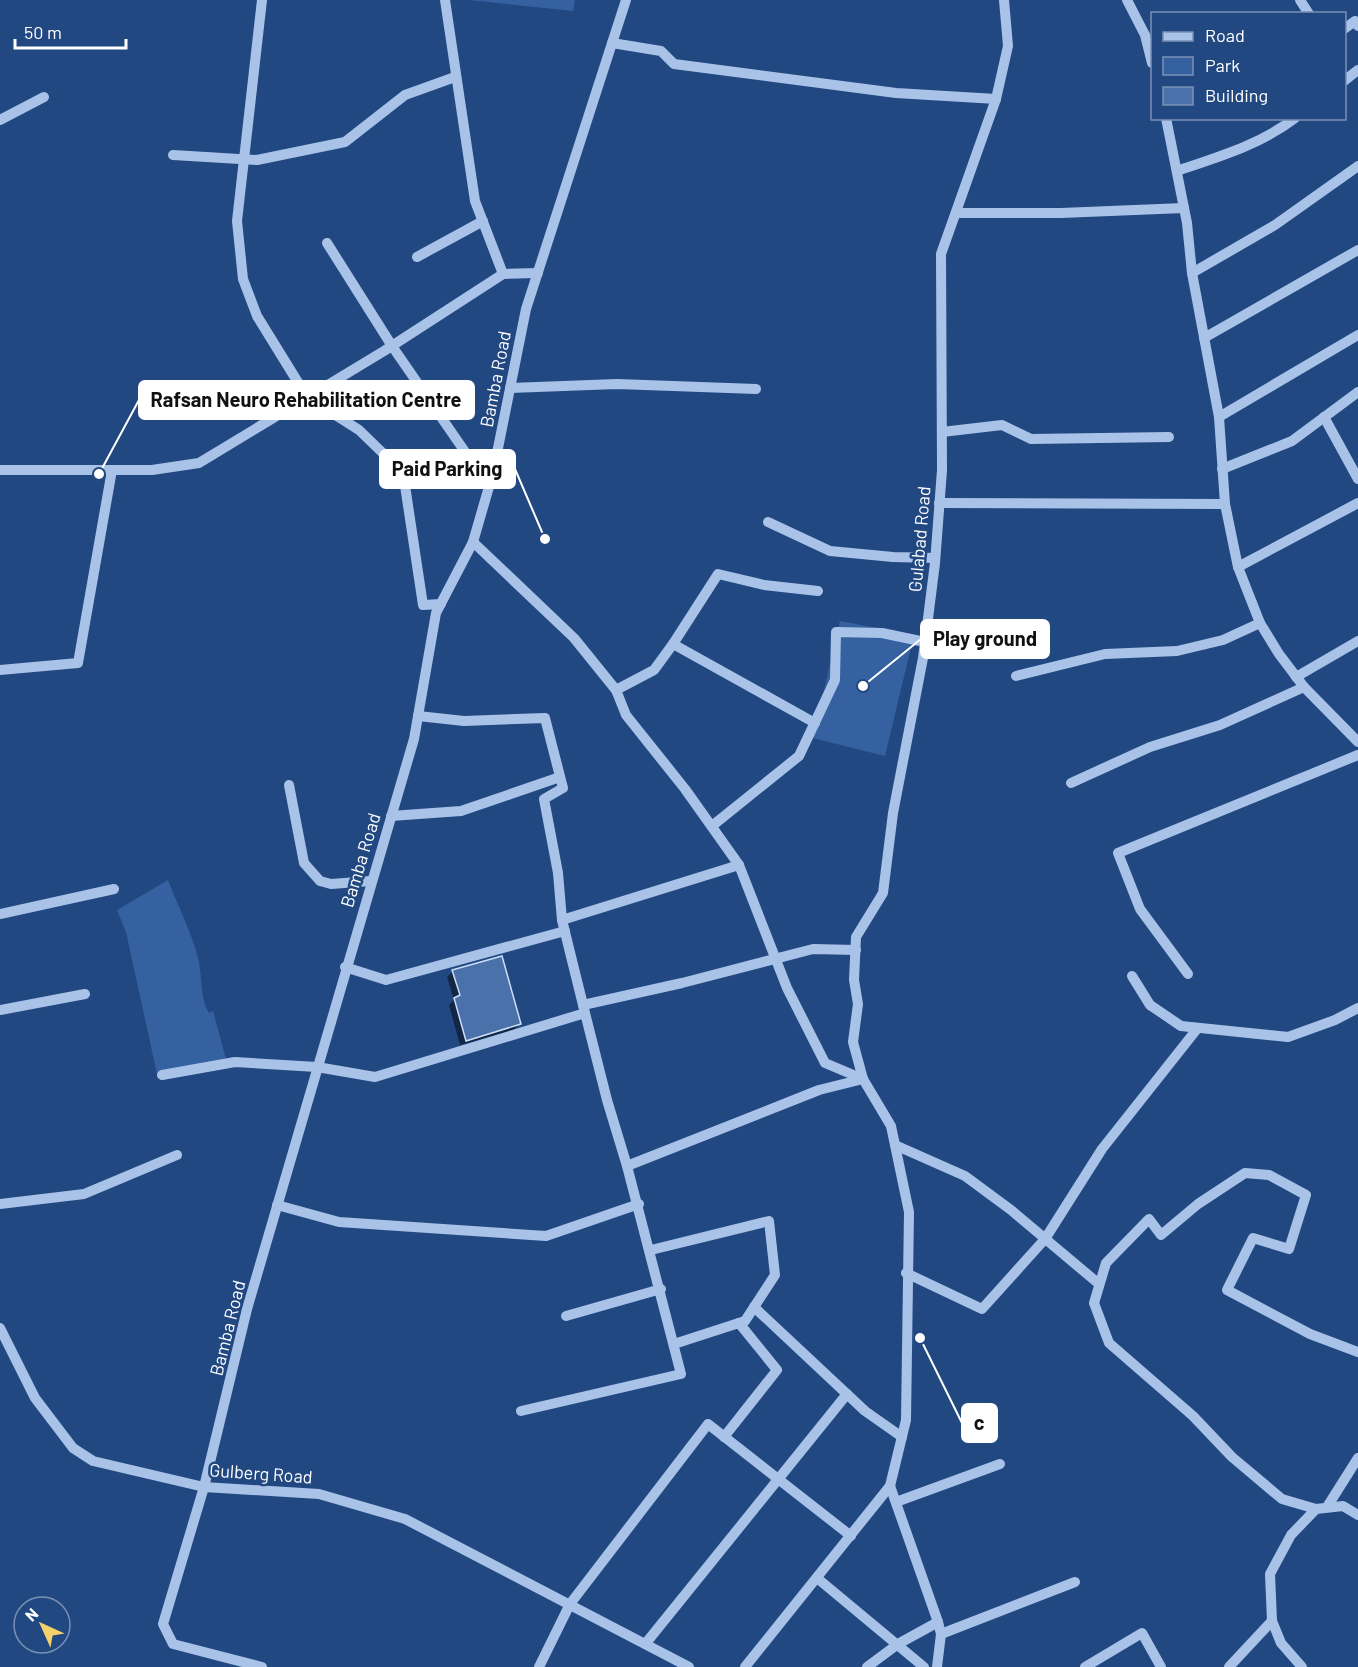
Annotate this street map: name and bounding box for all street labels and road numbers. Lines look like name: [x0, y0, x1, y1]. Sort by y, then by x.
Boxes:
street label: Bamba Road: [475, 329, 515, 429]
street label: Gulabad Road: [903, 485, 935, 593]
street label: Bamba Road: [335, 810, 385, 910]
street label: Bamba Road: [205, 1278, 249, 1378]
street label: Gulberg Road: [209, 1458, 313, 1488]

